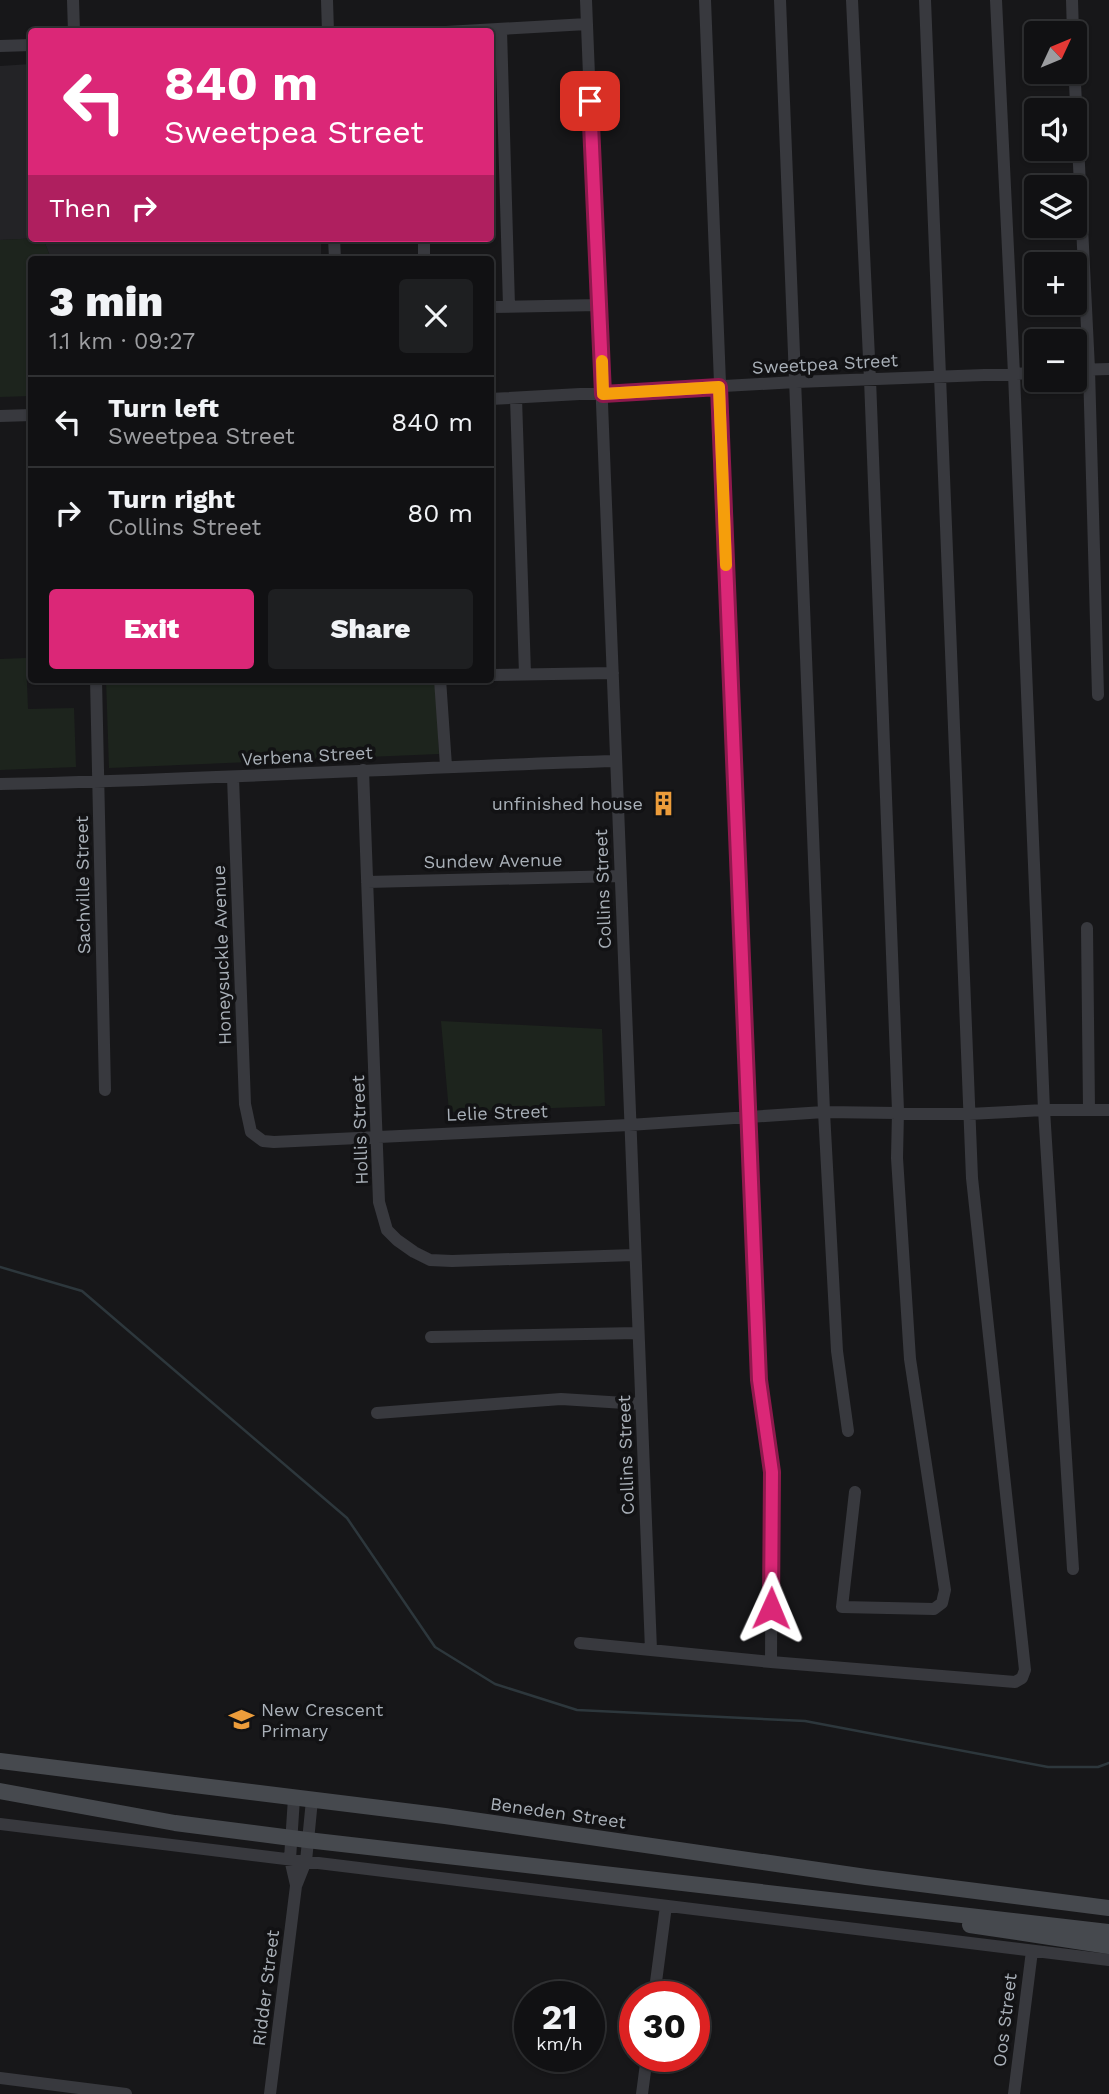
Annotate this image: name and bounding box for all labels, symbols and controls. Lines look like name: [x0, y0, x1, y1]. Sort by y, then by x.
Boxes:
north arrow: [1024, 21, 1087, 84]
map controls: [1024, 21, 1087, 392]
text: 840 m: [164, 54, 318, 112]
icon: left: [49, 56, 140, 147]
pin: [560, 71, 620, 131]
icon: arrive: [571, 82, 609, 120]
button: sound: [1024, 98, 1087, 161]
text: Sweetpea Street: [164, 113, 424, 151]
button: layers: [1024, 175, 1087, 238]
icon: right: [125, 189, 163, 227]
text: Then: [49, 193, 111, 223]
button: +: [1024, 252, 1087, 315]
text: 3 min: [49, 277, 163, 326]
button: close: [399, 279, 473, 353]
text: 1.1 km · 09:27: [49, 328, 195, 355]
button: −: [1024, 329, 1087, 392]
street label: Sweetpea Street: [751, 349, 899, 378]
text: Turn left: [108, 393, 219, 423]
icon: left: [49, 403, 87, 441]
text: 840 m: [391, 407, 473, 437]
text: Sweetpea Street: [108, 423, 295, 450]
text: Turn right: [108, 484, 235, 514]
icon: right: [49, 494, 87, 532]
text: 80 m: [407, 498, 473, 528]
text: Collins Street: [108, 514, 261, 541]
button: Exit: [49, 589, 254, 669]
button: Share: [268, 589, 473, 669]
street label: Verbena Street: [241, 742, 374, 769]
building icon: unfinished house: [649, 790, 677, 818]
place label: unfinished house: [492, 793, 643, 814]
street label: Sachville Street: [71, 815, 94, 954]
street label: Collins Street: [590, 828, 615, 949]
street label: Sundew Avenue: [423, 849, 563, 872]
street label: Honeysuckle Avenue: [208, 865, 235, 1045]
street label: Hollis Street: [347, 1074, 372, 1185]
street label: Lelie Street: [446, 1100, 549, 1125]
street label: Collins Street: [613, 1394, 638, 1515]
position arrow: [734, 1571, 808, 1645]
place label: New Crescent Primary: [261, 1699, 384, 1741]
school or university icon: New Crescent Primary: [227, 1706, 255, 1734]
street label: Beneden Street: [489, 1793, 628, 1832]
street label: Ridder Street: [248, 1928, 283, 2047]
street label: Oos Street: [988, 1972, 1021, 2068]
speed limit sign: 30: [619, 1981, 710, 2072]
text: 21: [542, 1996, 577, 2038]
text: km/h: [536, 2033, 583, 2054]

